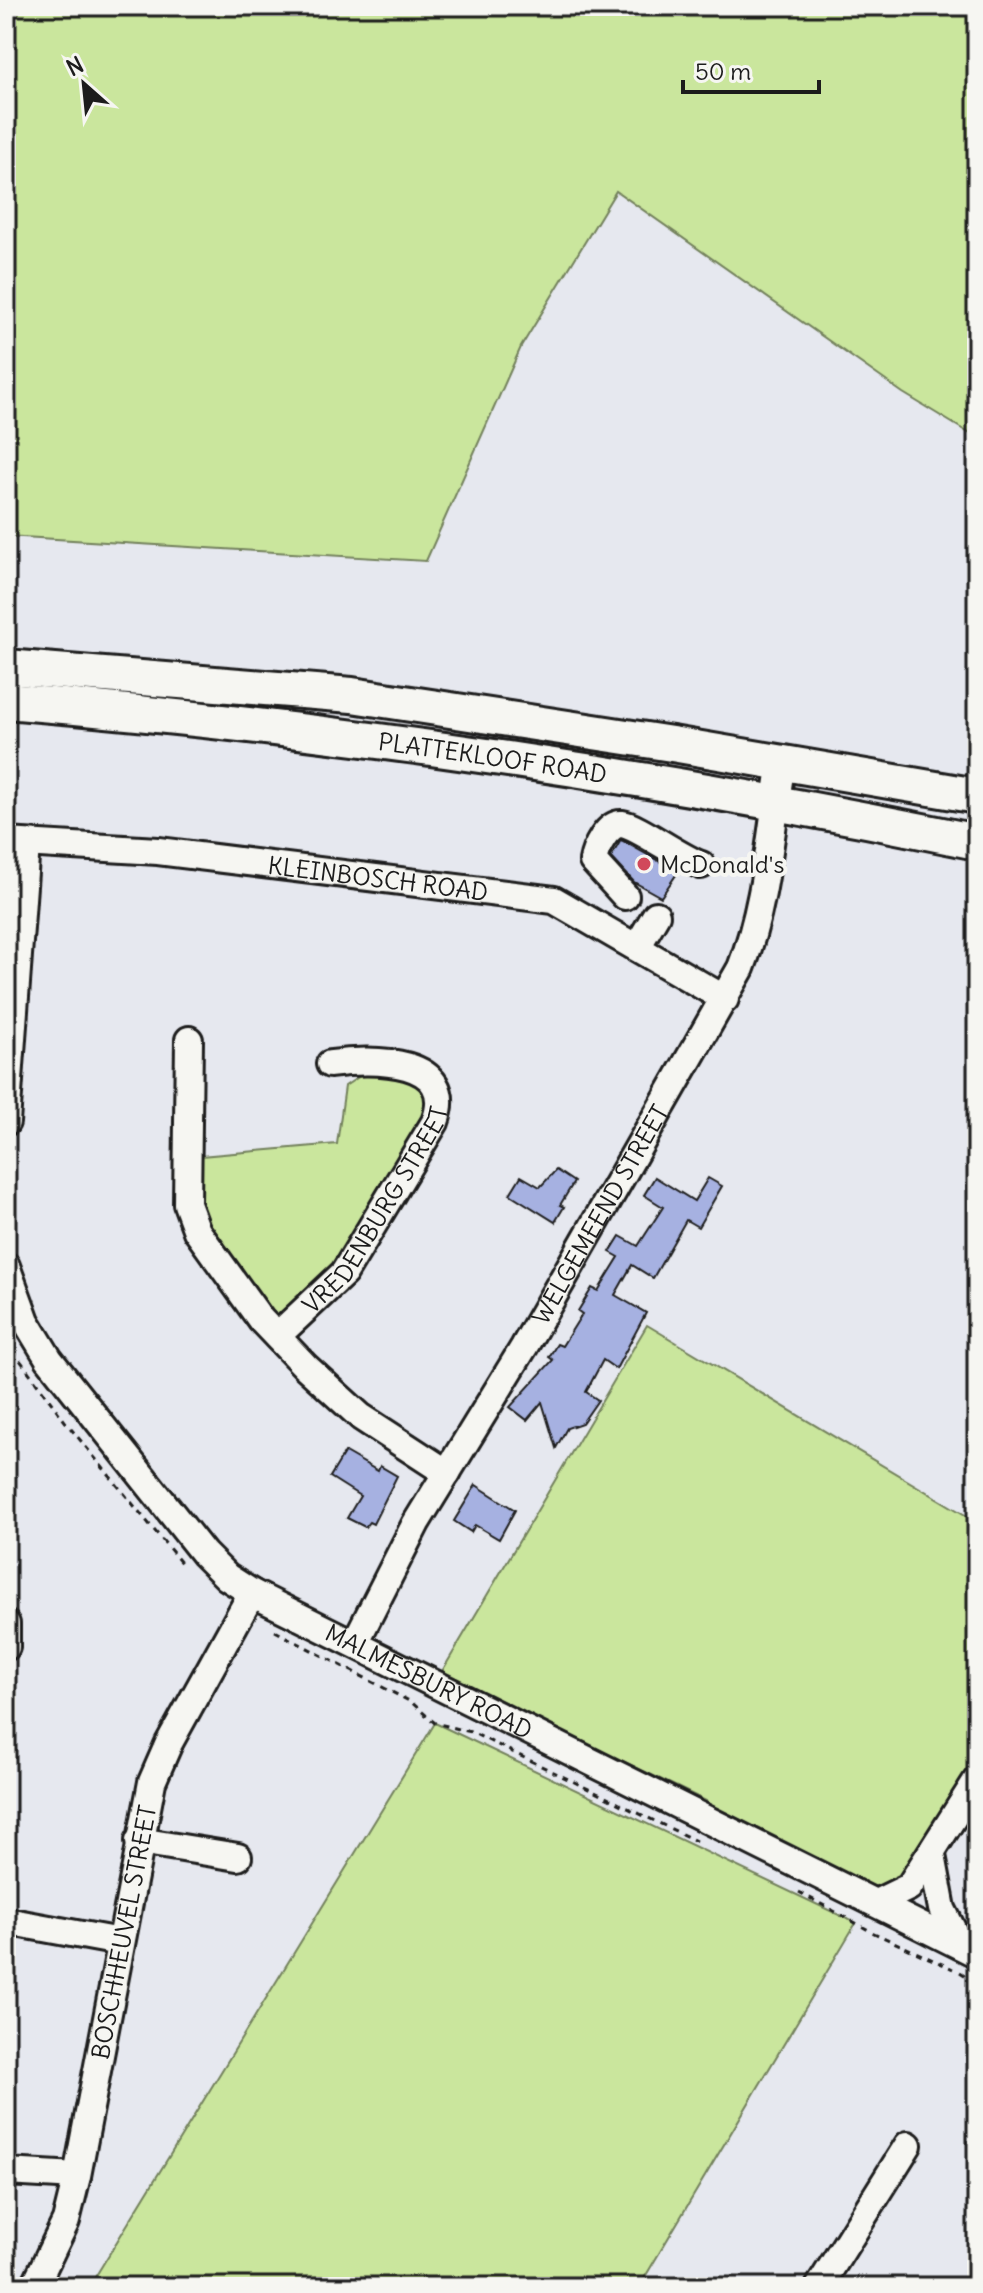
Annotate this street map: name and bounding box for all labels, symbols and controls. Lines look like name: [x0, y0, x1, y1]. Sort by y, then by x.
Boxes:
north arrow: [44, 44, 124, 124]
scale bar: [683, 44, 819, 94]
text: N: [62, 50, 88, 82]
text: 50 m: [695, 56, 751, 86]
street label: PLATTEKLOOF ROAD: [377, 726, 609, 789]
place label: McDonald's: [660, 849, 784, 879]
street label: KLEINBOSCH ROAD: [266, 850, 490, 907]
marker: McDonald's: [635, 855, 653, 873]
street label: WELGEMEEND STREET: [525, 1099, 675, 1330]
street label: VREDENBURG STREET: [296, 1103, 454, 1320]
street label: MALMESBURY ROAD: [321, 1617, 537, 1745]
street label: BOSCHHEUVEL STREET: [85, 1803, 162, 2062]

